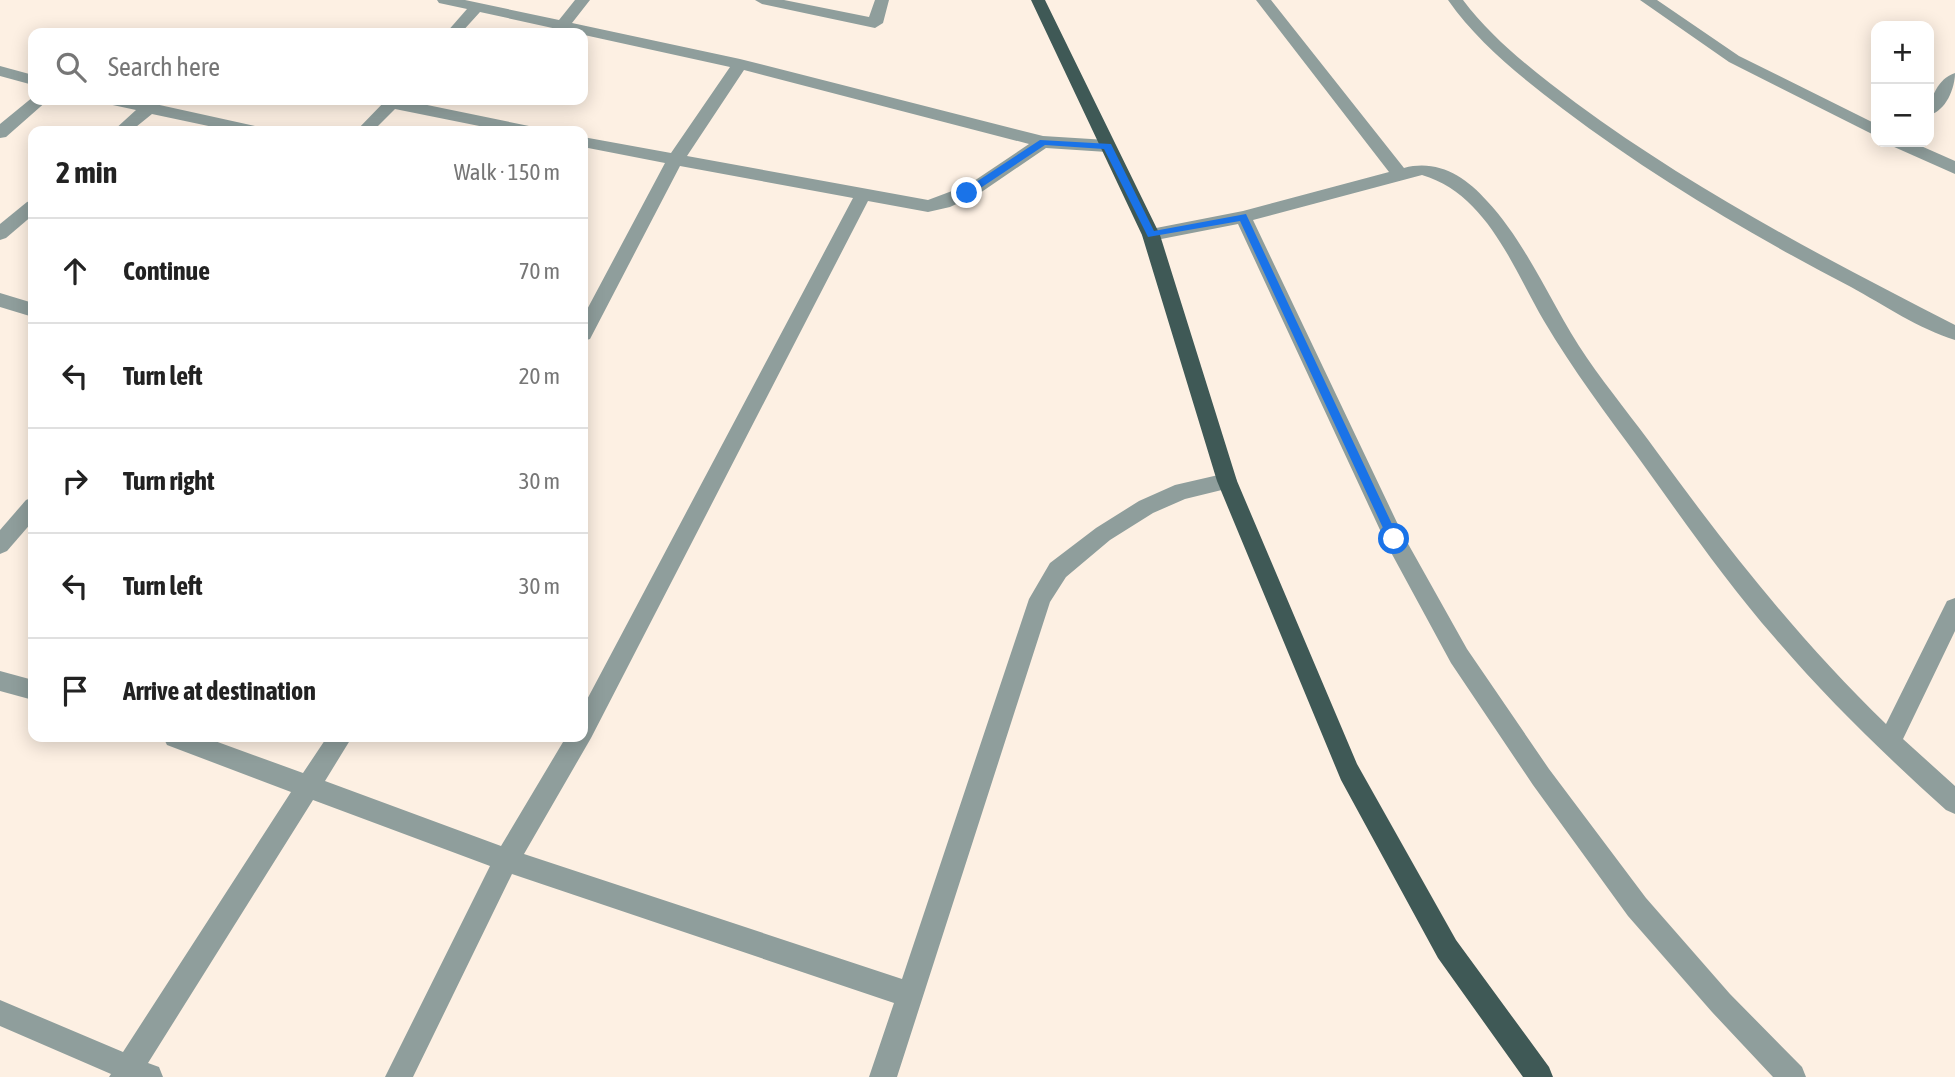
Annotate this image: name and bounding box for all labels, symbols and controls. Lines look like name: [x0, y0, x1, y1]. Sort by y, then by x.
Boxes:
map controls: [1871, 21, 1934, 147]
button: +: [1871, 21, 1934, 84]
search box: [28, 28, 588, 105]
icon: search: [52, 48, 90, 86]
text: Search here: [108, 52, 220, 82]
button: −: [1871, 84, 1934, 147]
text: 2 min: [56, 155, 117, 189]
text: Walk · 150 m: [454, 159, 560, 185]
route end: [951, 177, 982, 208]
icon: ahead: [56, 252, 94, 290]
text: Continue: [123, 256, 210, 286]
text: 70 m: [519, 258, 560, 284]
icon: left: [56, 357, 94, 395]
text: Turn left: [123, 361, 203, 391]
text: 20 m: [519, 363, 560, 389]
icon: right: [56, 462, 94, 500]
text: Turn right: [123, 466, 214, 496]
text: 30 m: [519, 468, 560, 494]
route start: [1378, 523, 1409, 554]
icon: left: [56, 567, 94, 605]
text: Turn left: [123, 571, 203, 601]
text: 30 m: [519, 573, 560, 599]
icon: arrive: [56, 672, 94, 710]
text: Arrive at destination: [123, 676, 316, 706]

